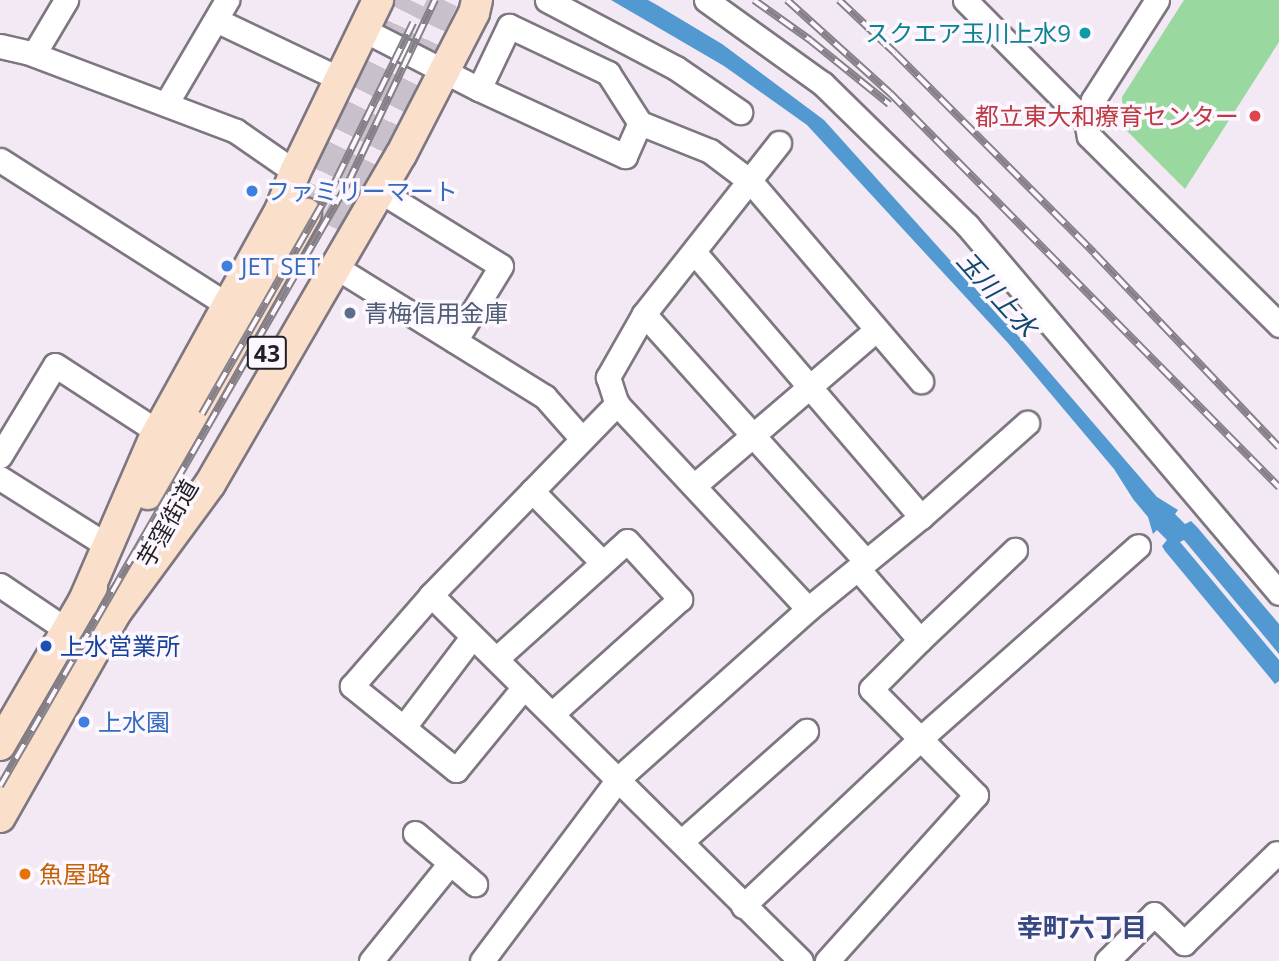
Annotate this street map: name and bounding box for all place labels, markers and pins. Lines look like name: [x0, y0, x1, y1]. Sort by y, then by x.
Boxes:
place label: スクエア玉川上水9: [865, 19, 1071, 47]
marker: スクエア玉川上水9: [1077, 25, 1093, 41]
place label: 都立東大和療育センター: [975, 102, 1239, 130]
marker: 都立東大和療育センター: [1245, 106, 1265, 126]
place label: ファミリーマート: [266, 177, 458, 205]
marker: ファミリーマート: [244, 183, 260, 199]
place label: JET SET: [241, 252, 320, 280]
marker: JET SET: [219, 258, 235, 274]
place label: 青梅信用金庫: [364, 299, 508, 327]
marker: 青梅信用金庫: [342, 305, 358, 321]
place label: 上水営業所: [60, 632, 180, 660]
marker: 上水営業所: [38, 638, 54, 654]
place label: 上水園: [98, 708, 170, 736]
marker: 上水園: [76, 714, 92, 730]
place label: 魚屋路: [39, 860, 111, 888]
marker: 魚屋路: [17, 866, 33, 882]

